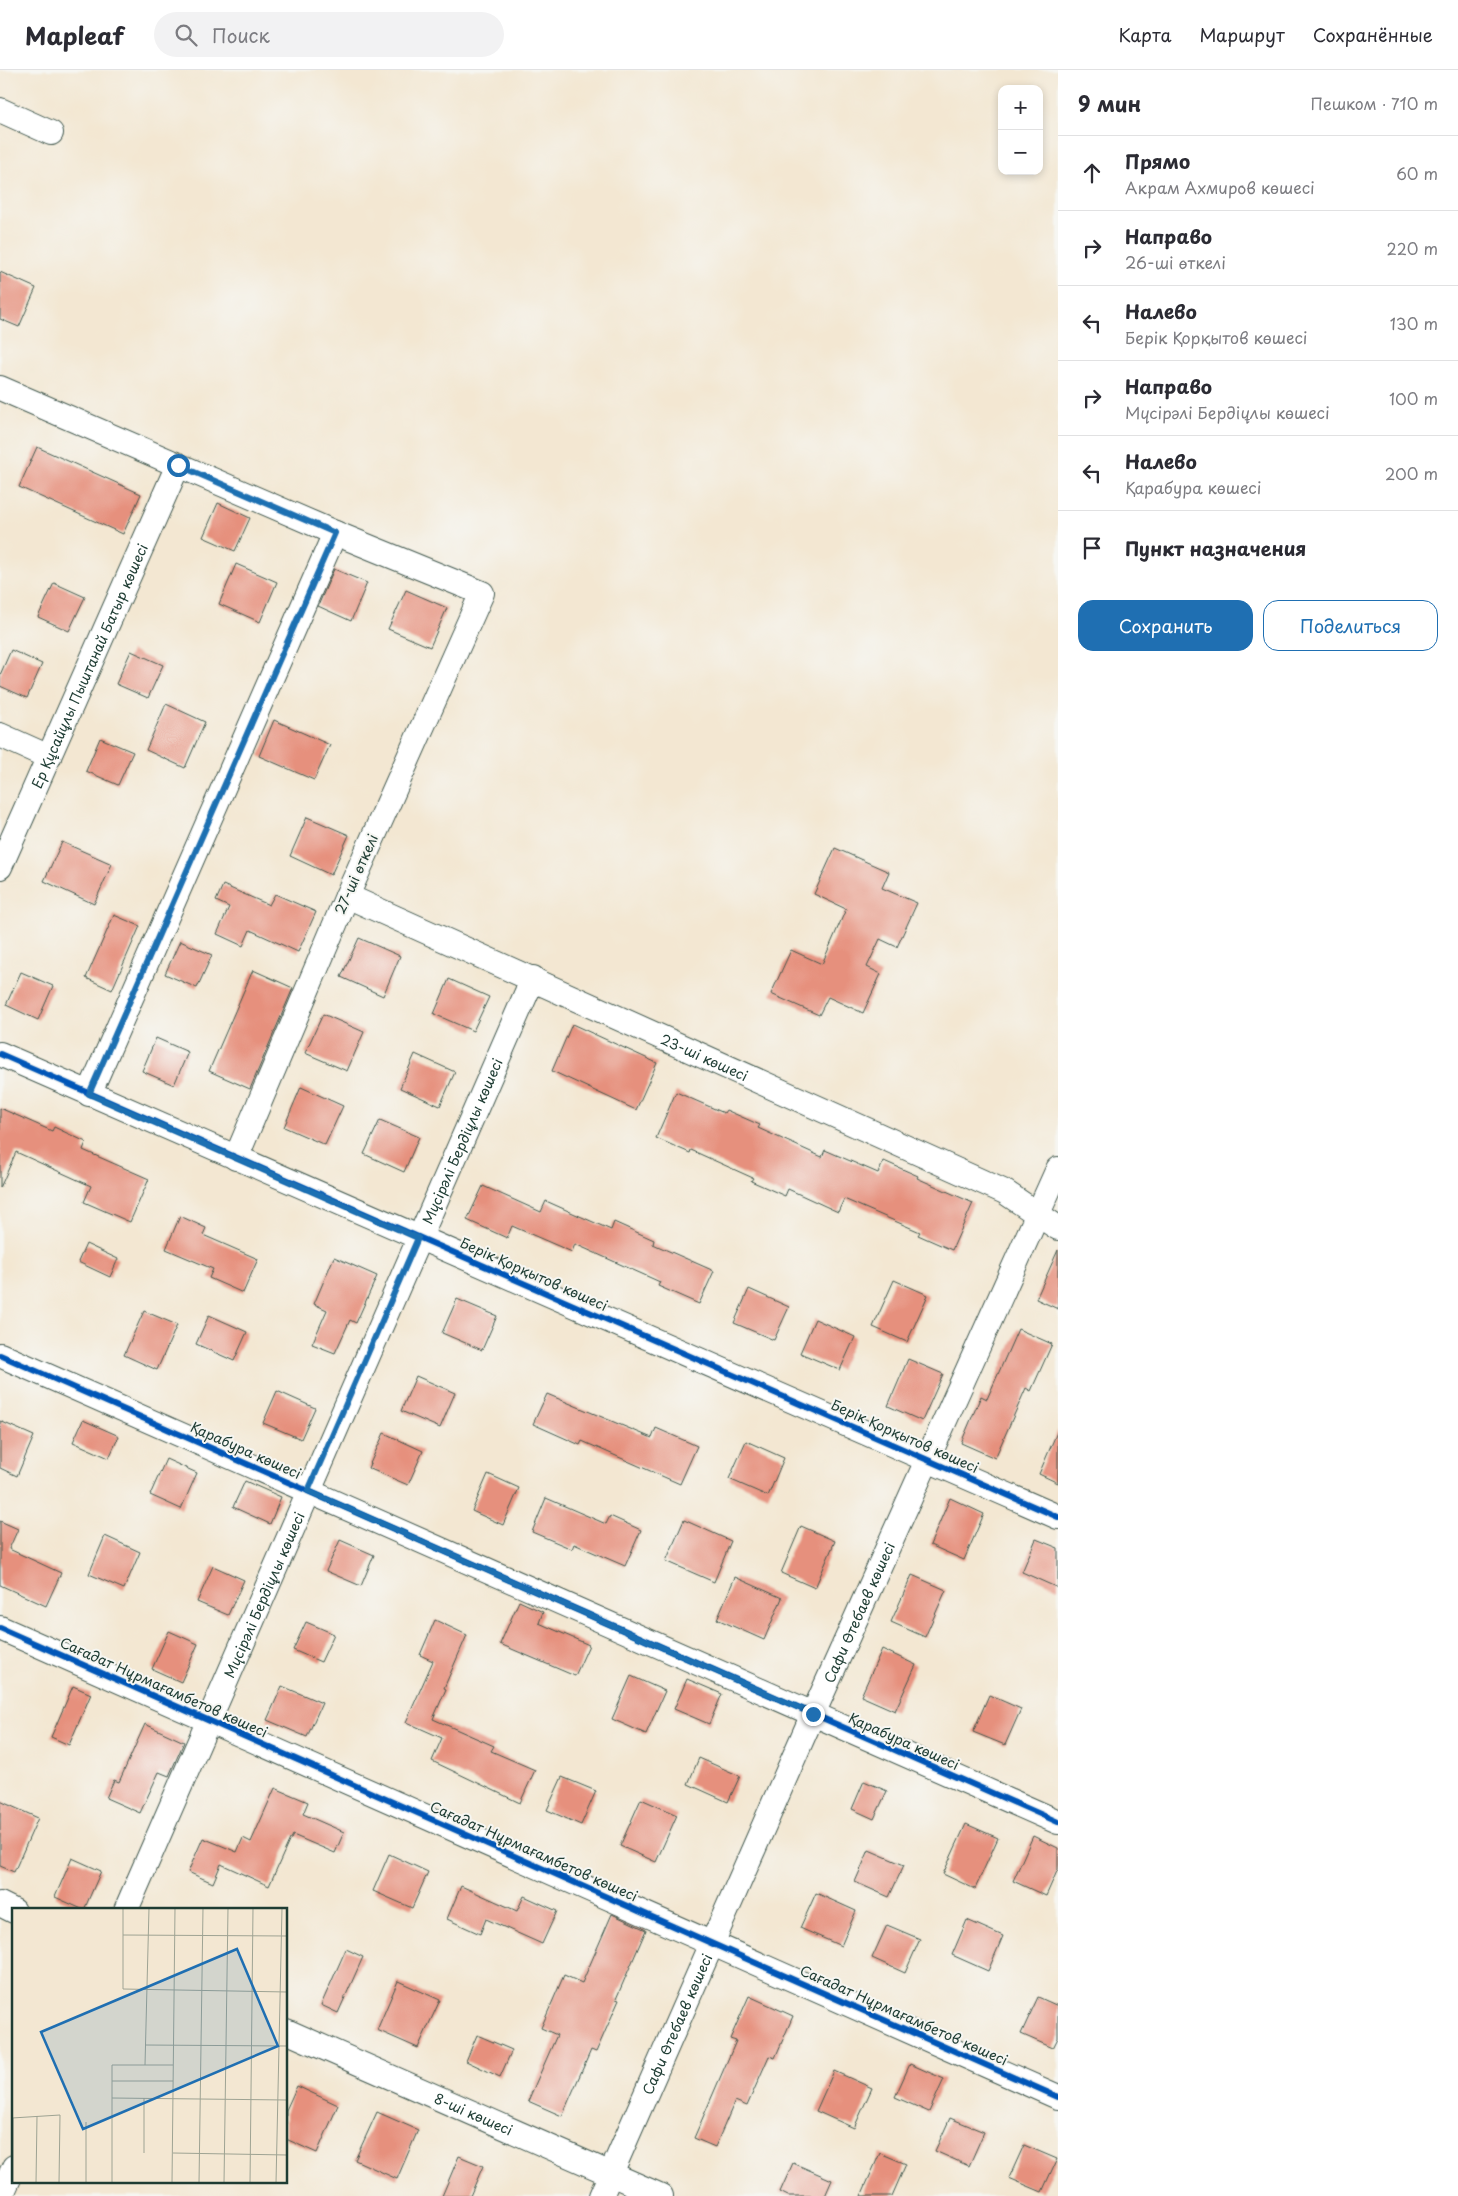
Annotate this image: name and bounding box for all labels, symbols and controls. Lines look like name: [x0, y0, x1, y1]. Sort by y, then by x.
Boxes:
search box: [154, 12, 504, 57]
text: Mapleaf: [25, 17, 124, 53]
icon: search: [172, 21, 200, 49]
text: Поиск: [212, 21, 270, 49]
text: Карта: [1119, 21, 1171, 48]
text: Маршрут: [1199, 21, 1285, 48]
text: Сохранённые: [1313, 21, 1433, 48]
map controls: [998, 85, 1043, 175]
button: +: [998, 85, 1043, 130]
text: 9 мин: [1078, 87, 1141, 119]
text: Пешком · 710 m: [1311, 91, 1438, 115]
button: −: [998, 130, 1043, 175]
text: Прямо: [1125, 147, 1190, 175]
icon: ahead: [1078, 159, 1106, 187]
text: 60 m: [1396, 161, 1438, 185]
text: Акрам Ахмиров көшесі: [1125, 175, 1315, 199]
text: Направо: [1125, 222, 1212, 250]
icon: right: [1078, 234, 1106, 262]
text: 220 m: [1387, 236, 1438, 260]
text: 26-ші өткелі: [1125, 250, 1226, 274]
text: Налево: [1125, 297, 1197, 325]
icon: left: [1078, 309, 1106, 337]
text: 130 m: [1390, 311, 1438, 335]
text: Берік Қорқытов көшесі: [1125, 325, 1307, 349]
text: Направо: [1125, 372, 1212, 400]
icon: right: [1078, 384, 1106, 412]
text: 100 m: [1389, 386, 1438, 410]
text: Мүсірәлі Бердіұлы көшесі: [1125, 400, 1330, 424]
text: Налево: [1125, 447, 1197, 475]
route start: [167, 454, 190, 477]
icon: left: [1078, 459, 1106, 487]
text: 200 m: [1385, 461, 1438, 485]
text: Қарабура көшесі: [1125, 475, 1261, 499]
icon: arrive: [1078, 534, 1106, 562]
text: Пункт назначения: [1125, 534, 1306, 562]
street label: Ер Құсайұлы Пыштанай Батыр көшесі: [26, 540, 153, 792]
button: Сохранить: [1078, 600, 1253, 651]
button: Поделиться: [1263, 600, 1438, 651]
street label: 27-ші өткелі: [329, 830, 383, 918]
street label: 23-шi көшесi: [657, 1028, 752, 1086]
street label: Мүсірәлі Бердіұлы көшесі: [416, 1055, 507, 1227]
street label: Берік Қорқытов көшесі: [457, 1232, 611, 1316]
street label: Берік Қорқытов көшесі: [828, 1394, 982, 1478]
street label: Қарабура көшесі: [187, 1416, 305, 1484]
street label: Мүсірәлі Бердіұлы көшесі: [218, 1508, 309, 1681]
street label: Сафи Өтебаев көшесі: [818, 1539, 899, 1686]
street label: Сағадат Нұрмағамбетов көшесі: [57, 1632, 271, 1742]
route end: [802, 1703, 825, 1726]
street label: Қарабура көшесі: [845, 1707, 963, 1775]
street label: Сағадат Нұрмағамбетов көшесі: [427, 1796, 641, 1906]
inset map: [12, 1908, 288, 2184]
street label: Сафи Өтебаев көшесі: [636, 1950, 717, 2098]
street label: Сағадат Нұрмағамбетов көшесі: [797, 1960, 1011, 2070]
street label: 8-шi көшесi: [431, 2087, 516, 2140]

